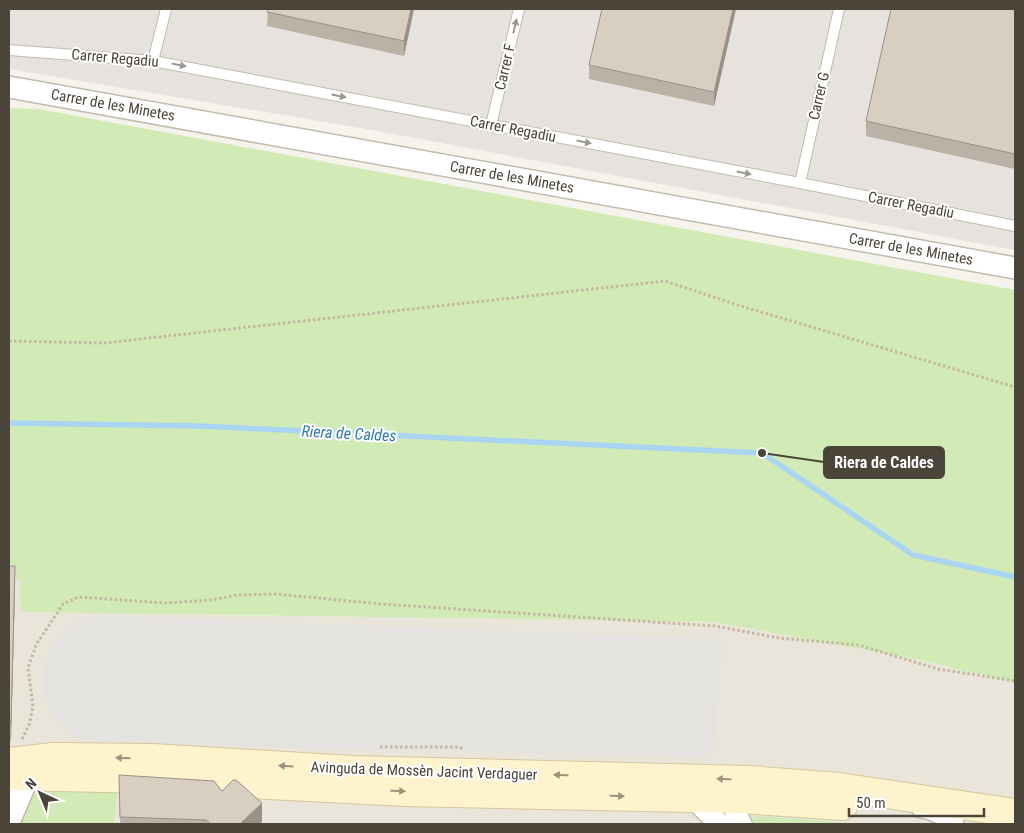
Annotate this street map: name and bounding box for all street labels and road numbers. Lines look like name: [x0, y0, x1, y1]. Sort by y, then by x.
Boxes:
street label: Carrer F: [491, 42, 519, 92]
street label: Carrer Regadiu: [71, 45, 159, 71]
street label: Carrer G: [805, 70, 833, 122]
street label: Carrer de les Minetes: [49, 85, 177, 125]
street label: Carrer Regadiu: [468, 112, 558, 146]
street label: Carrer de les Minetes: [448, 157, 576, 197]
street label: Carrer Regadiu: [866, 188, 956, 222]
street label: Carrer de les Minetes: [847, 229, 975, 269]
street label: Avinguda de Mossèn Jacint Verdaguer: [310, 758, 538, 784]

